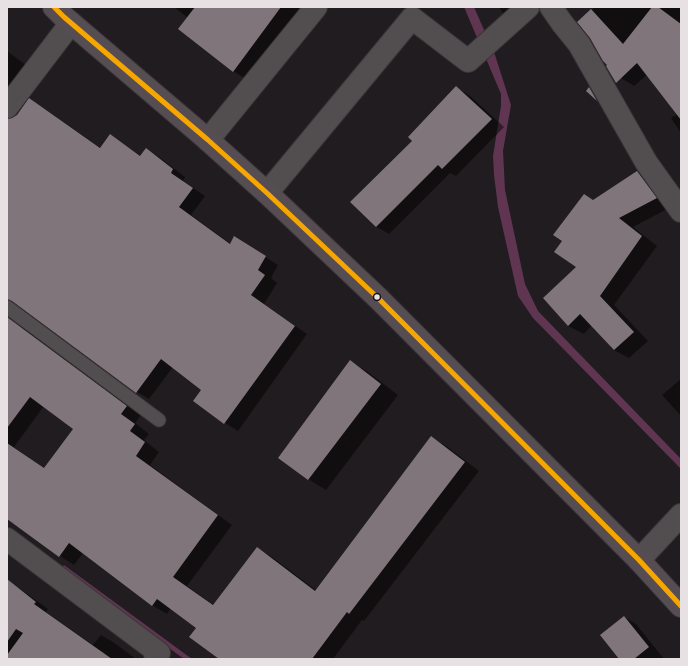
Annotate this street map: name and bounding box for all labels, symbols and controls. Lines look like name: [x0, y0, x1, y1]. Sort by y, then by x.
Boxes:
unlabelled marker: [372, 292, 382, 302]

